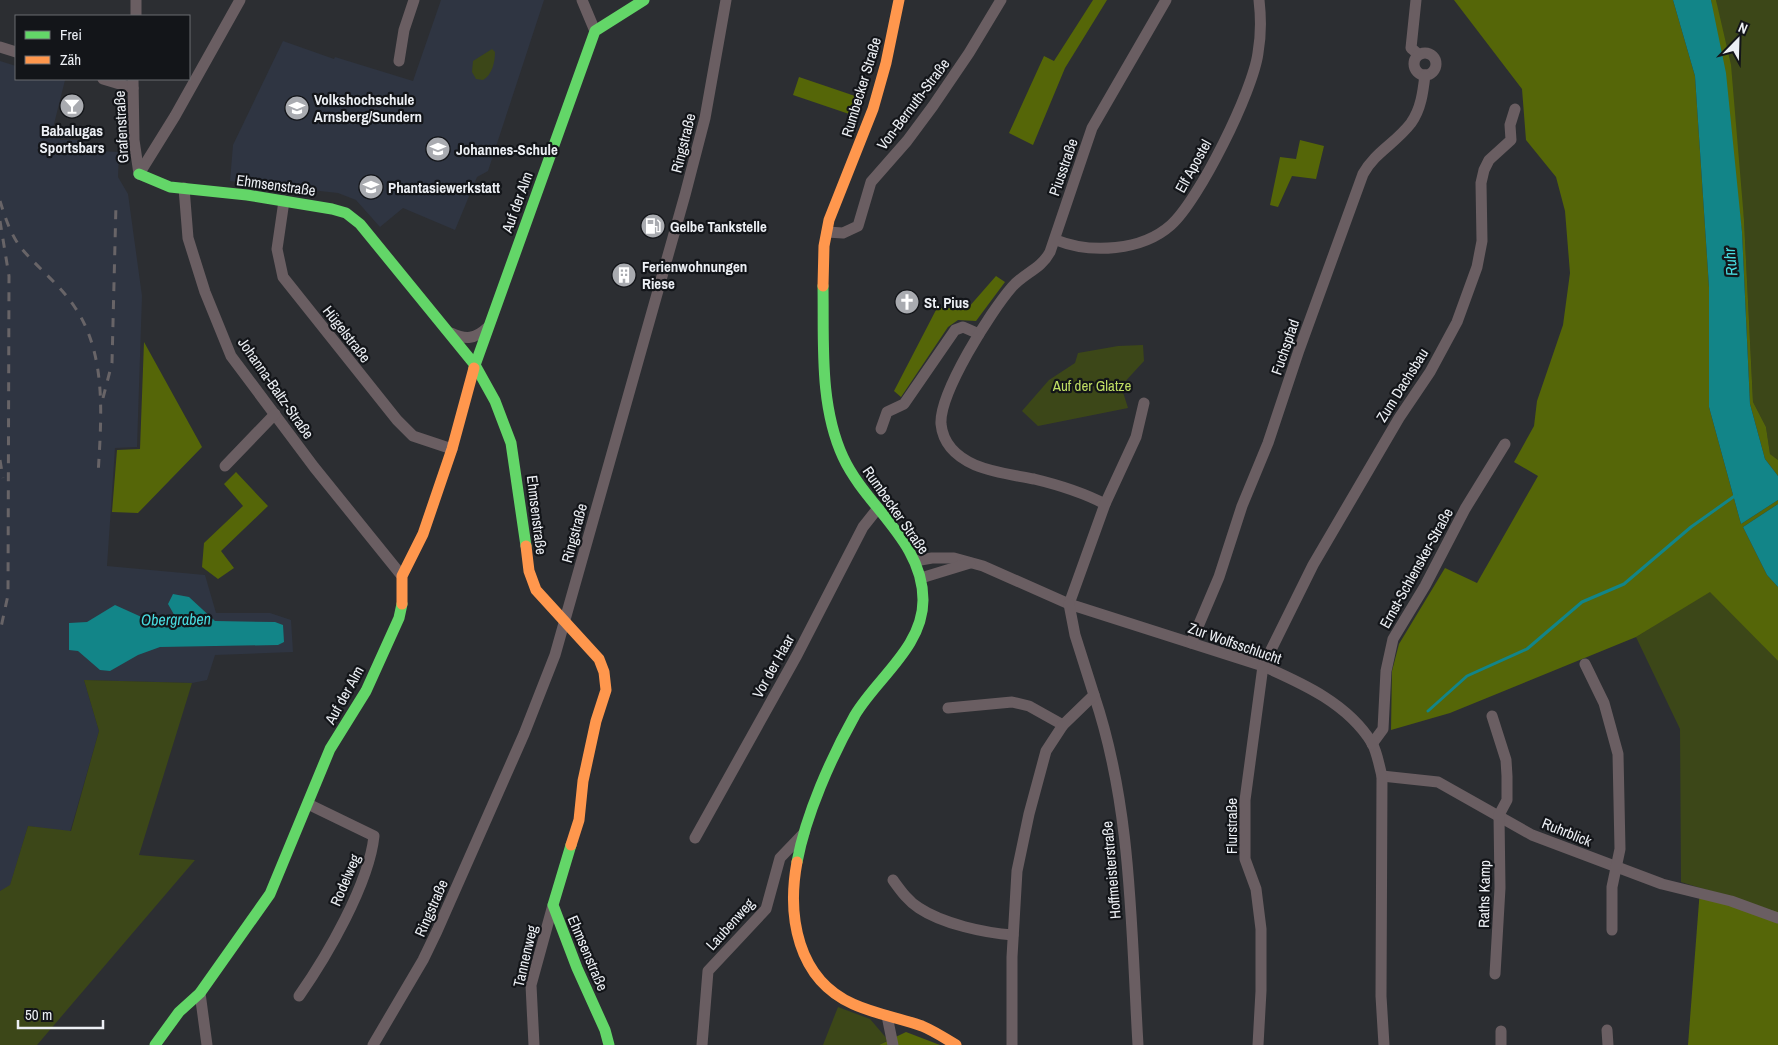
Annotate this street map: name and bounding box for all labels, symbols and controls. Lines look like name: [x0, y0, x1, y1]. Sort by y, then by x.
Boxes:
legend: [15, 15, 190, 80]
north arrow: [1713, 15, 1763, 65]
text: N: [1736, 18, 1750, 38]
text: Frei: [60, 24, 82, 45]
street label: Rumbecker Straße: [836, 34, 886, 139]
text: Zäh: [60, 49, 81, 70]
street label: Von-Bernuth-Straße: [872, 54, 954, 154]
place label: Volkshochschule Arnsberg/Sundern: [314, 89, 422, 127]
street label: Grafenstraße: [109, 90, 133, 164]
bar icon: Babalugas Sportsbars: [59, 93, 85, 119]
school or university icon: Volkshochschule Arnsberg/Sundern: [284, 95, 310, 121]
street label: Ringstraße: [665, 111, 701, 175]
place label: Babalugas Sportsbars: [40, 120, 105, 158]
street label: Piusstraße: [1043, 135, 1083, 199]
street label: Elf Apostel: [1170, 135, 1216, 197]
school or university icon: Johannes-Schule: [425, 136, 451, 162]
place label: Johannes-Schule: [456, 139, 558, 160]
street label: Ehmsenstraße: [235, 169, 317, 201]
street label: Auf der Alm: [496, 169, 538, 236]
school or university icon: Phantasiewerkstatt: [358, 174, 384, 200]
place label: Phantasiewerkstatt: [388, 177, 500, 198]
fuel station icon: Gelbe Tankstelle: [640, 213, 666, 239]
place label: Gelbe Tankstelle: [670, 216, 767, 237]
water label: Ruhr: [1718, 246, 1742, 277]
place label: Ferienwohnungen Riese: [642, 256, 747, 294]
building icon: Ferienwohnungen Riese: [611, 262, 637, 288]
church icon: St. Pius: [894, 289, 920, 315]
place label: St. Pius: [924, 292, 969, 313]
street label: Hügelstraße: [318, 301, 376, 367]
street label: Fuchspfad: [1266, 316, 1304, 378]
street label: Johanna-Baltz-Straße: [233, 333, 319, 443]
street label: Zum Dachsbau: [1371, 344, 1433, 426]
park label: Auf der Glatze: [1052, 375, 1131, 396]
street label: Rumbecker Straße: [858, 462, 934, 558]
street label: Ehmsenstraße: [522, 474, 552, 556]
street label: Ringstraße: [556, 501, 592, 565]
street label: Ernst-Schlensker-Straße: [1374, 504, 1458, 632]
water label: Obergraben: [141, 607, 211, 631]
street label: Zur Wolfsschlucht: [1185, 617, 1285, 669]
street label: Vor der Haar: [747, 630, 799, 702]
street label: Auf der Alm: [319, 662, 369, 729]
street label: Flurstraße: [1221, 798, 1242, 854]
street label: Ruhrblick: [1539, 813, 1596, 852]
street label: Hoffmeisterstraße: [1096, 820, 1126, 920]
street label: Rodelweg: [325, 851, 365, 909]
street label: Raths Kamp: [1473, 860, 1495, 928]
street label: Ringstraße: [409, 876, 453, 940]
street label: Laubenweg: [701, 893, 759, 955]
street label: Ehmsenstraße: [563, 912, 613, 994]
street label: Tannenweg: [508, 923, 542, 989]
scale bar: [18, 998, 102, 1030]
text: 50 m: [25, 1004, 52, 1025]

